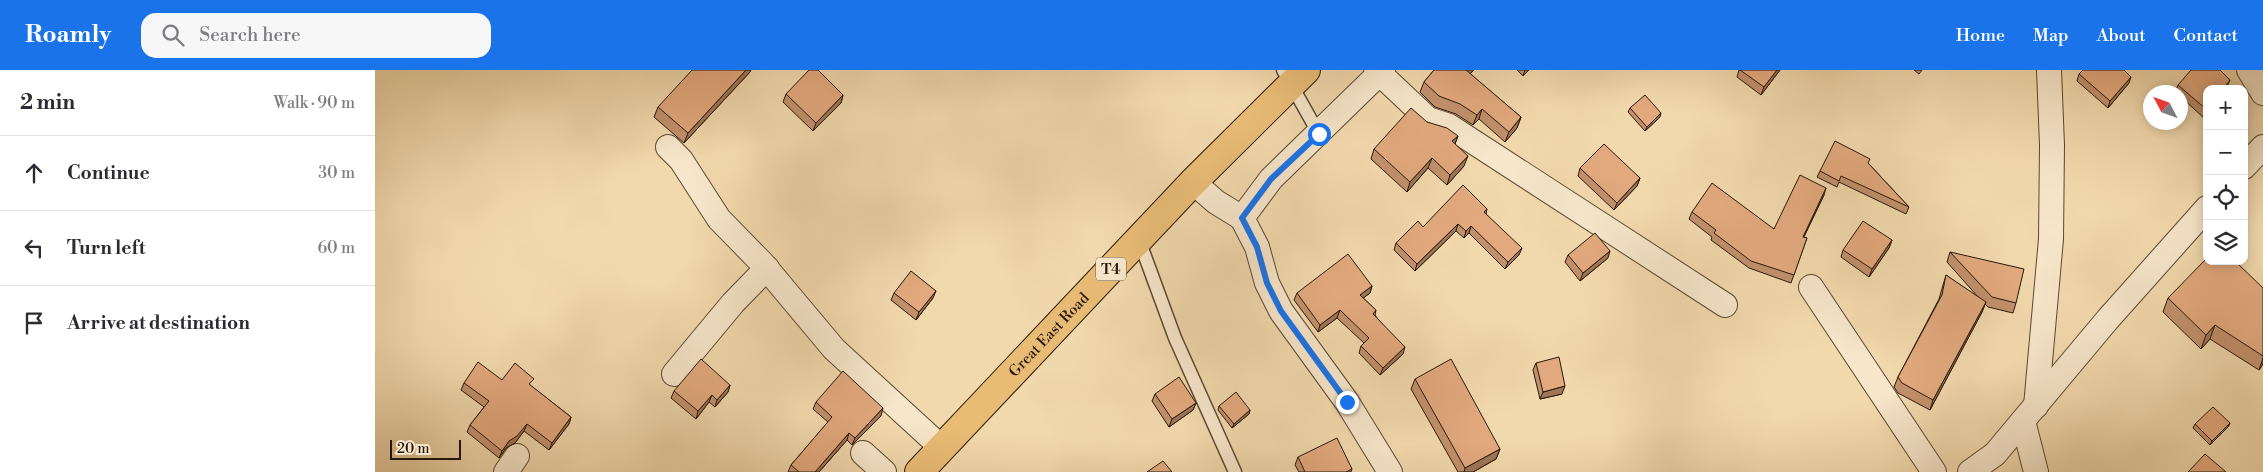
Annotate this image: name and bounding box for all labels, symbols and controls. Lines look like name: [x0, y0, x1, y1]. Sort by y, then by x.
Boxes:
search box: [141, 13, 491, 58]
text: Roamly: [25, 20, 111, 50]
icon: search: [159, 21, 187, 49]
text: Search here: [199, 23, 301, 47]
text: Home: [1956, 24, 2005, 47]
text: Map: [2033, 24, 2069, 47]
text: About: [2097, 24, 2146, 47]
text: Contact: [2174, 24, 2238, 47]
north arrow: [2143, 85, 2188, 130]
map controls: [2203, 85, 2248, 265]
button: +: [2203, 85, 2248, 130]
text: 2 min: [20, 90, 75, 116]
text: Walk · 90 m: [273, 93, 355, 113]
route start: [1308, 123, 1331, 146]
button: −: [2203, 130, 2248, 175]
icon: ahead: [20, 159, 48, 187]
text: Continue: [67, 161, 150, 185]
text: 30 m: [318, 163, 355, 183]
button: locate: [2203, 175, 2248, 220]
button: layers: [2203, 220, 2248, 265]
icon: left: [20, 234, 48, 262]
text: Turn left: [67, 236, 146, 260]
text: 60 m: [317, 238, 355, 258]
road number: T4: [1096, 258, 1126, 280]
street label: Great East Road: [1005, 289, 1094, 381]
icon: arrive: [20, 309, 48, 337]
text: Arrive at destination: [67, 311, 250, 335]
route end: [1336, 391, 1359, 414]
scale bar: [390, 437, 461, 460]
text: 20 m: [397, 440, 429, 458]

